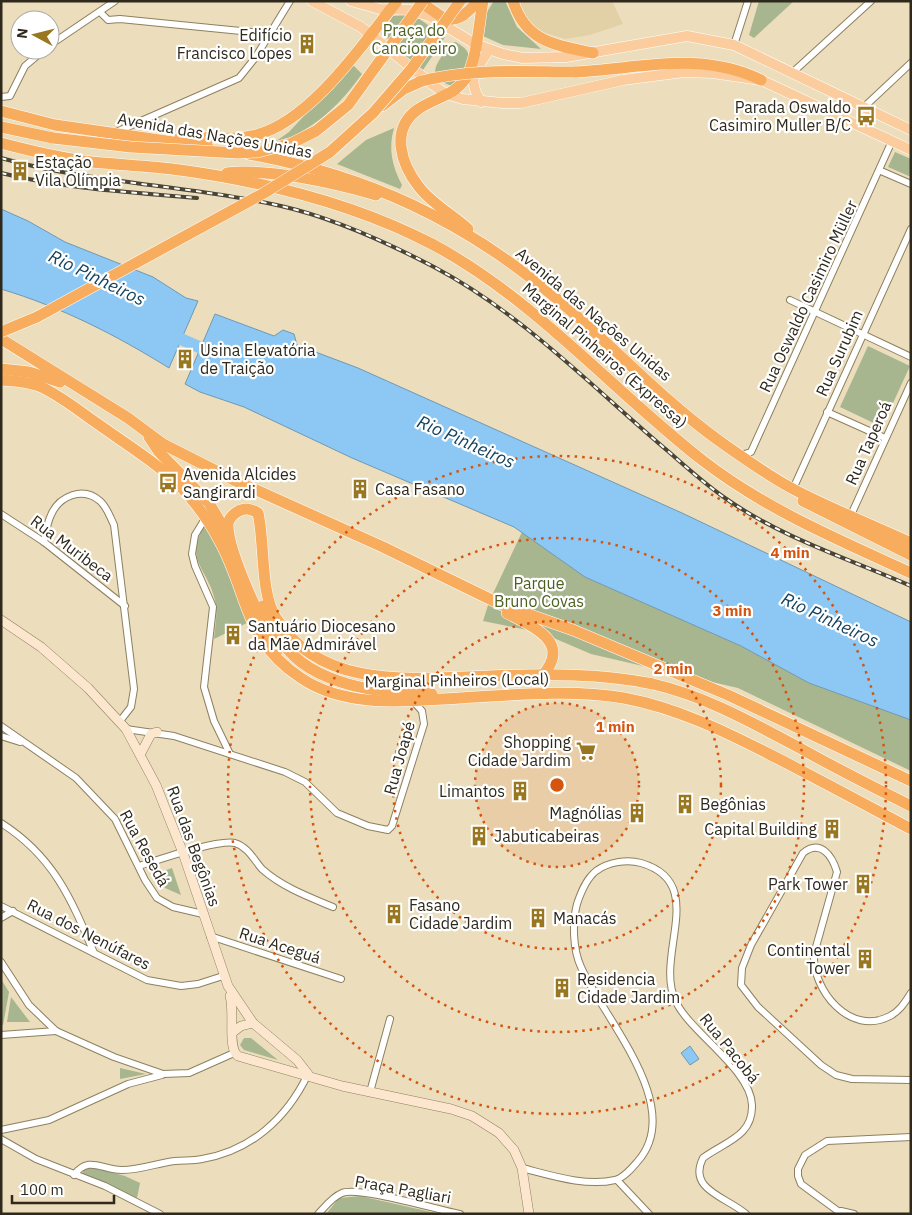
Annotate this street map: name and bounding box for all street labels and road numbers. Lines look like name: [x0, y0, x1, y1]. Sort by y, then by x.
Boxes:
street label: Avenida das Nações Unidas: [116, 108, 314, 162]
street label: Rua Oswaldo Casimiro Müller: [755, 197, 861, 395]
street label: Avenida das Nações Unidas: [512, 243, 676, 385]
street label: Marginal Pinheiros (Expressa): [518, 278, 692, 432]
street label: Rua Surubim: [811, 307, 867, 399]
street label: Rua Taperoá: [841, 398, 896, 488]
street label: Rua Muribeca: [27, 510, 118, 586]
street label: Marginal Pinheiros (Local): [364, 668, 550, 692]
street label: Rua Joapé: [379, 719, 419, 797]
street label: Rua das Begônias: [163, 783, 225, 909]
street label: Rua Resedá: [116, 806, 175, 890]
street label: Rua dos Nenúfares: [24, 894, 154, 974]
street label: Rua Aceguá: [237, 922, 324, 968]
street label: Rua Pacobá: [696, 1009, 765, 1087]
street label: Praça Pagliari: [353, 1171, 453, 1207]

